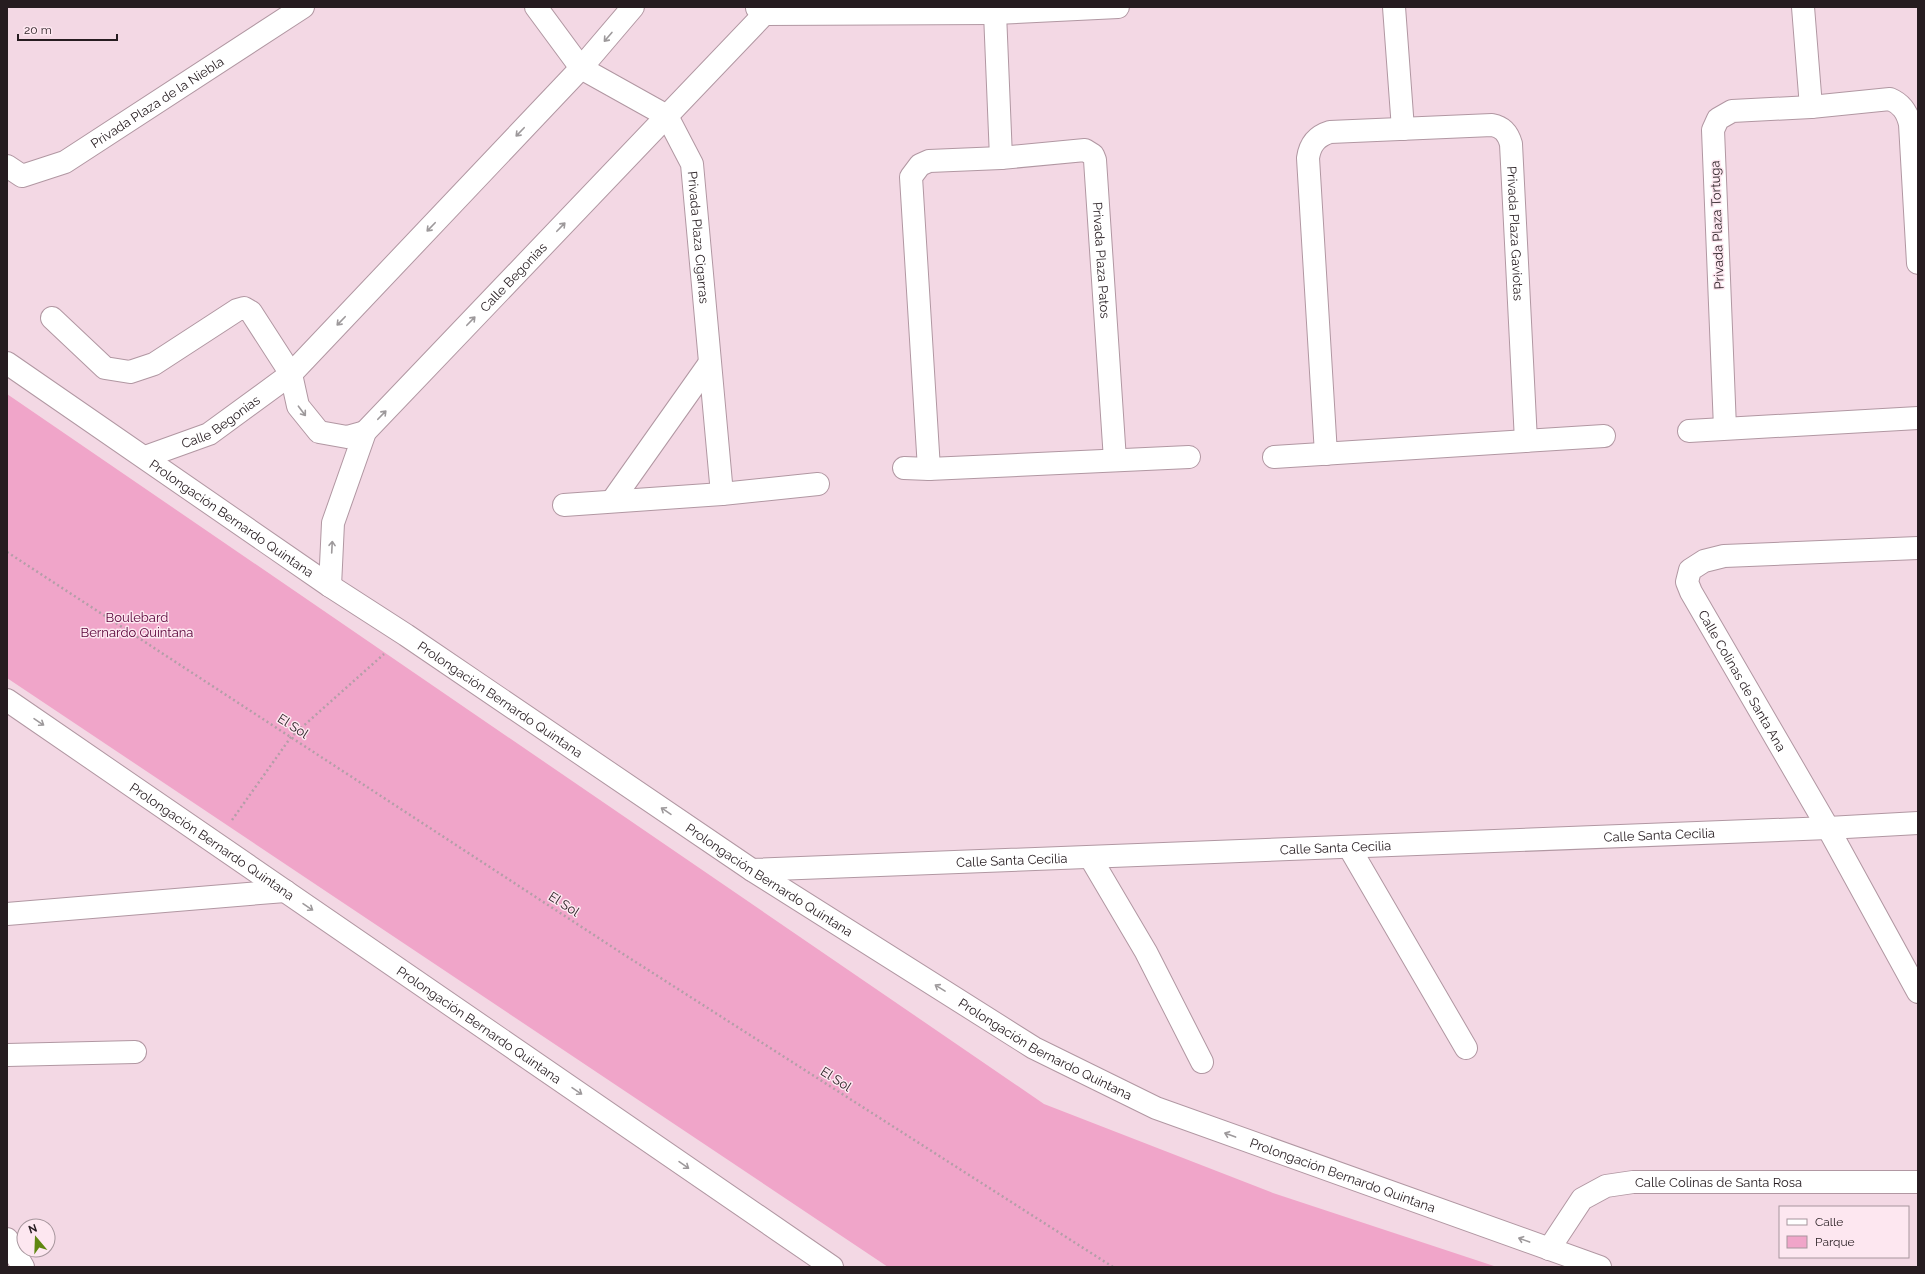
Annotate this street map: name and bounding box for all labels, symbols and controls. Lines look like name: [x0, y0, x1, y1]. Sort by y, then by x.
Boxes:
scale bar: [18, 16, 117, 42]
text: 20 m: [24, 23, 52, 37]
one-way arrow: [604, 31, 613, 42]
street label: Privada Plaza de la Niebla: [88, 53, 226, 151]
one-way arrow: [515, 127, 525, 137]
street label: Privada Plaza Tortuga: [1707, 160, 1727, 290]
street label: Privada Plaza Gaviotas: [1505, 166, 1526, 301]
street label: Privada Plaza Cigarras: [685, 170, 712, 304]
street label: Privada Plaza Patos: [1090, 201, 1113, 319]
one-way arrow: [426, 222, 435, 232]
one-way arrow: [556, 222, 566, 232]
street label: Calle Begonias: [477, 239, 550, 315]
one-way arrow: [336, 316, 346, 326]
one-way arrow: [466, 316, 476, 326]
street label: Calle Begonias: [179, 392, 263, 451]
one-way arrow: [297, 405, 306, 416]
one-way arrow: [377, 410, 386, 420]
street label: Prolongación Bernardo Quintana: [147, 456, 317, 580]
one-way arrow: [328, 541, 336, 554]
street label: Calle Colinas de Santa Ana: [1696, 607, 1789, 754]
park label: Boulebard Bernardo Quintana: [81, 610, 193, 640]
street label: Prolongación Bernardo Quintana: [415, 638, 586, 760]
street label: El Sol: [275, 711, 312, 742]
one-way arrow: [33, 718, 44, 726]
street label: Prolongación Bernardo Quintana: [127, 779, 297, 903]
one-way arrow: [660, 807, 672, 815]
street label: Prolongación Bernardo Quintana: [683, 820, 856, 939]
street label: Calle Santa Cecilia: [1603, 825, 1715, 844]
street label: Calle Santa Cecilia: [1280, 838, 1392, 857]
street label: Calle Santa Cecilia: [956, 850, 1068, 870]
street label: El Sol: [546, 889, 583, 920]
one-way arrow: [302, 903, 313, 911]
street label: Prolongación Bernardo Quintana: [394, 963, 564, 1086]
one-way arrow: [934, 984, 946, 992]
street label: Prolongación Bernardo Quintana: [956, 995, 1135, 1103]
street label: El Sol: [818, 1064, 855, 1095]
one-way arrow: [571, 1087, 582, 1095]
one-way arrow: [1224, 1130, 1236, 1138]
street label: Prolongación Bernardo Quintana: [1248, 1135, 1438, 1215]
one-way arrow: [678, 1161, 689, 1169]
street label: Calle Colinas de Santa Rosa: [1635, 1175, 1802, 1190]
legend: [1779, 1206, 1909, 1258]
text: Calle: [1815, 1215, 1843, 1229]
north arrow: [16, 1218, 56, 1258]
text: N: [27, 1222, 39, 1237]
one-way arrow: [1518, 1235, 1530, 1243]
text: Parque: [1815, 1235, 1855, 1249]

